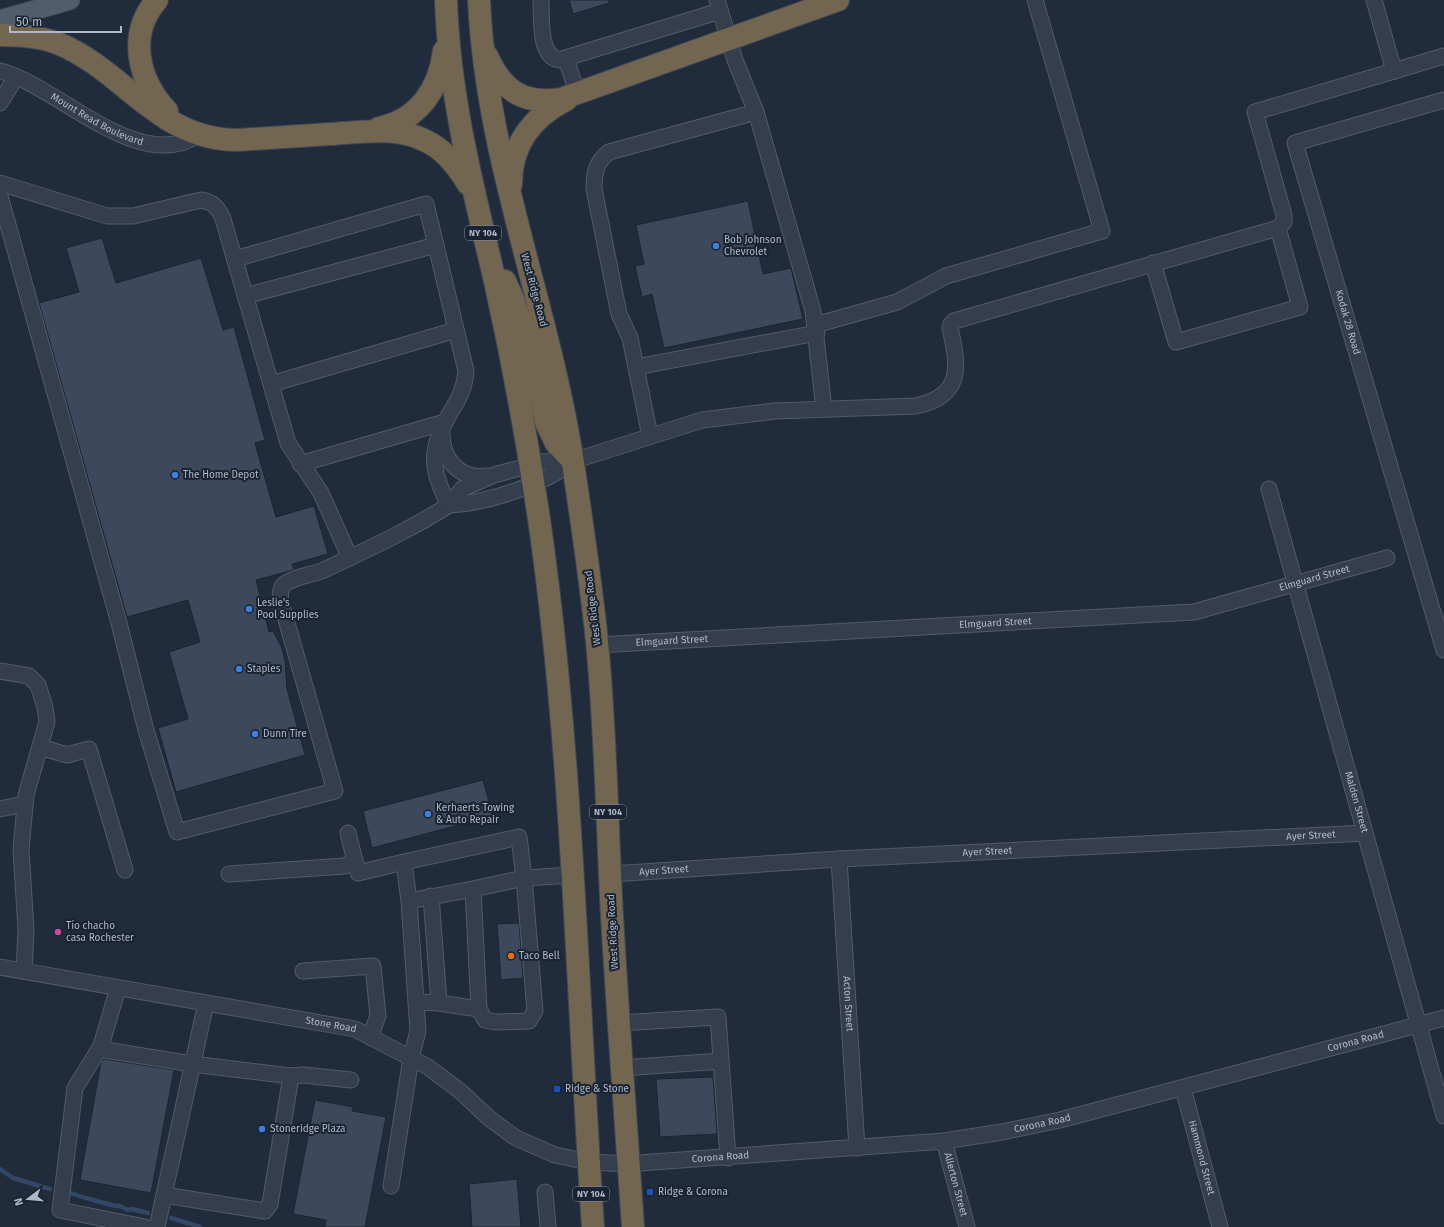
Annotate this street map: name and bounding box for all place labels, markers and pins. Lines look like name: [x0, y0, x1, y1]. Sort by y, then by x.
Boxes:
place label: Bob Johnson Chevrolet: [724, 234, 782, 258]
marker: Bob Johnson Chevrolet: [711, 241, 721, 251]
place label: The Home Depot: [183, 469, 259, 481]
marker: The Home Depot: [170, 470, 180, 480]
place label: Leslie's Pool Supplies: [257, 597, 319, 621]
marker: Leslie's Pool Supplies: [244, 604, 254, 614]
place label: Staples: [247, 663, 281, 675]
marker: Staples: [234, 664, 244, 674]
place label: Dunn Tire: [263, 728, 307, 740]
marker: Dunn Tire: [250, 729, 260, 739]
place label: Kerhaerts Towing & Auto Repair: [436, 802, 515, 826]
marker: Kerhaerts Towing & Auto Repair: [423, 809, 433, 819]
place label: Tío chacho casa Rochester: [66, 919, 134, 944]
marker: Tío chacho casa Rochester: [53, 927, 63, 937]
place label: Taco Bell: [519, 950, 560, 962]
marker: Taco Bell: [506, 951, 516, 961]
place label: Ridge & Stone: [565, 1083, 629, 1095]
marker: Ridge & Stone: [552, 1084, 562, 1094]
place label: Stoneridge Plaza: [270, 1123, 346, 1135]
marker: Stoneridge Plaza: [257, 1124, 267, 1134]
place label: Ridge & Corona: [658, 1186, 728, 1198]
marker: Ridge & Corona: [645, 1187, 655, 1197]

